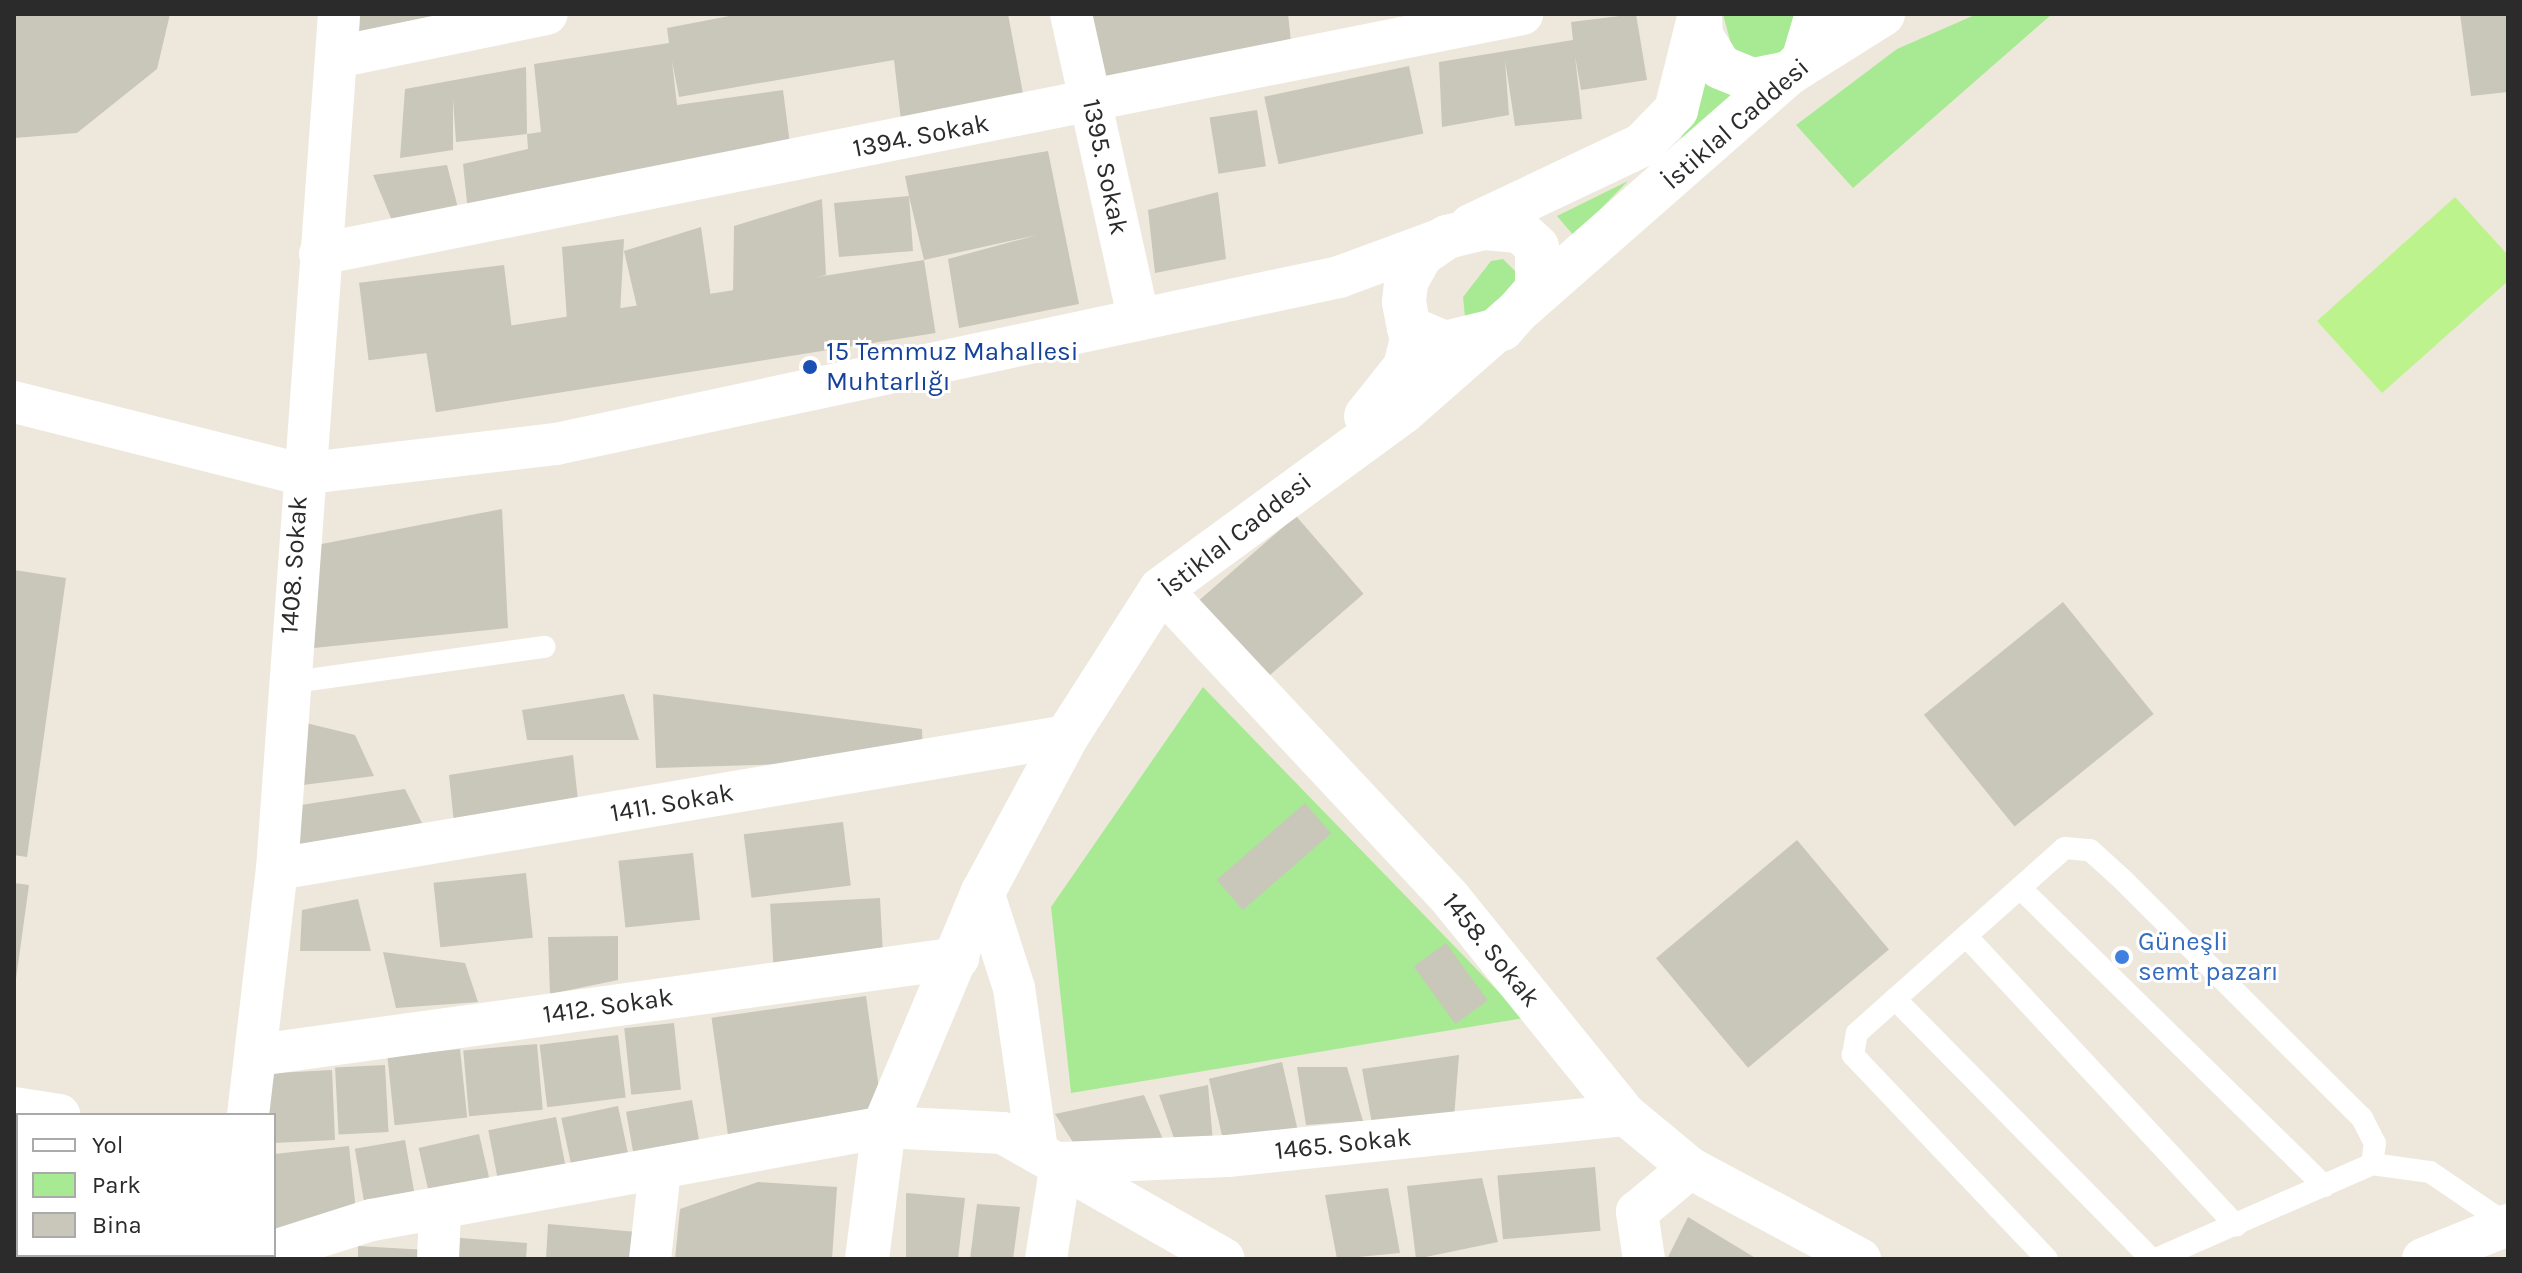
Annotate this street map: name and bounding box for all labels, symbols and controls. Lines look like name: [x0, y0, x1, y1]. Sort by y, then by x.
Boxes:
street label: İstiklal Caddesi: [1656, 52, 1816, 196]
street label: 1395. Sokak: [1075, 96, 1135, 238]
street label: 1394. Sokak: [850, 108, 992, 164]
place label: 15 Temmuz Mahallesi Muhtarlığı: [826, 336, 1078, 398]
marker: 15 Temmuz Mahallesi Muhtarlığı: [801, 358, 819, 376]
street label: İstiklal Caddesi: [1154, 466, 1318, 604]
street label: 1408. Sokak: [274, 495, 314, 635]
street label: 1411. Sokak: [608, 777, 736, 829]
street label: 1458. Sokak: [1435, 887, 1547, 1013]
place label: Güneşli semt pazarı: [2138, 926, 2279, 988]
marker: Güneşli semt pazarı: [2113, 948, 2131, 966]
street label: 1412. Sokak: [541, 981, 675, 1031]
legend: [16, 1113, 276, 1257]
street label: 1465. Sokak: [1273, 1121, 1413, 1167]
text: Yol: [92, 1131, 123, 1159]
text: Park: [92, 1171, 141, 1199]
text: Bina: [92, 1211, 142, 1239]

